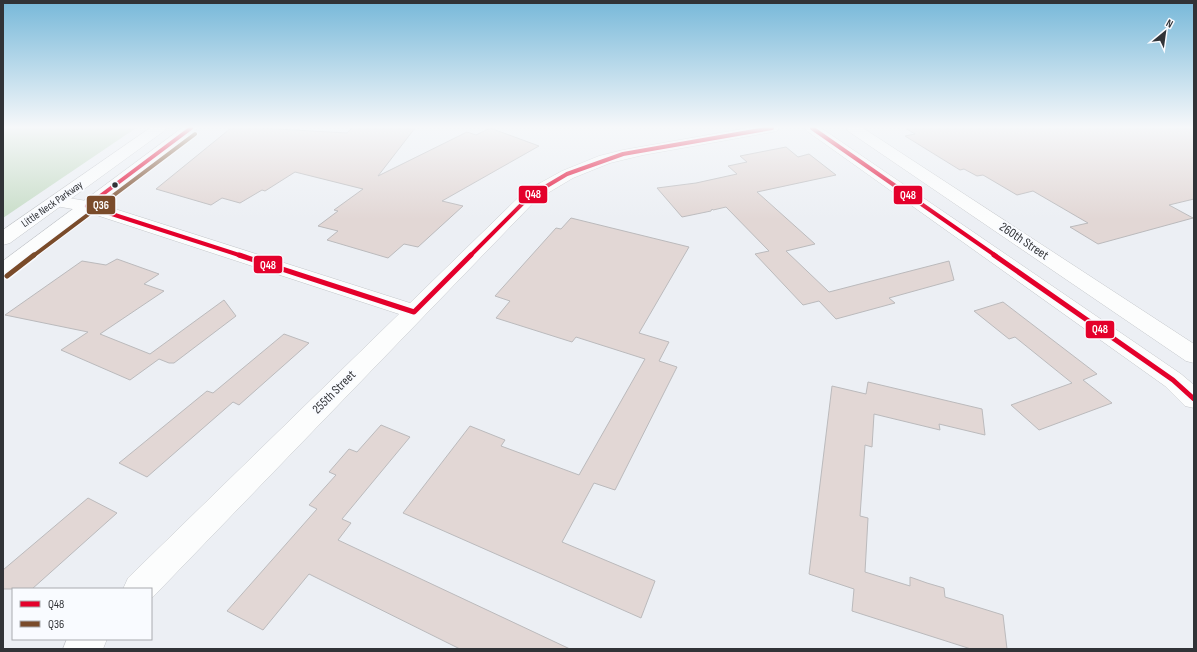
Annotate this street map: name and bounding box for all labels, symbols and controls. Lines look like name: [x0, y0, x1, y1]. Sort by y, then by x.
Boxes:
north arrow: [1145, 12, 1185, 52]
text: N: [1164, 17, 1175, 31]
street label: Little Neck Parkway: [19, 178, 86, 230]
unlabelled marker: [110, 180, 120, 190]
line badge: Q48: [518, 185, 548, 204]
line badge: Q48: [893, 185, 923, 205]
text: Q48: [525, 188, 541, 201]
text: Q48: [900, 189, 916, 202]
line badge: Q36: [86, 195, 116, 215]
text: Q36: [93, 199, 109, 212]
street label: 260th Street: [996, 219, 1052, 263]
line badge: Q48: [253, 255, 283, 274]
text: Q48: [260, 259, 276, 272]
line badge: Q48: [1085, 320, 1115, 339]
text: Q48: [1092, 323, 1108, 336]
street label: 255th Street: [309, 367, 359, 417]
legend: [12, 588, 152, 640]
text: Q48: [48, 597, 64, 612]
text: Q36: [48, 617, 64, 632]

